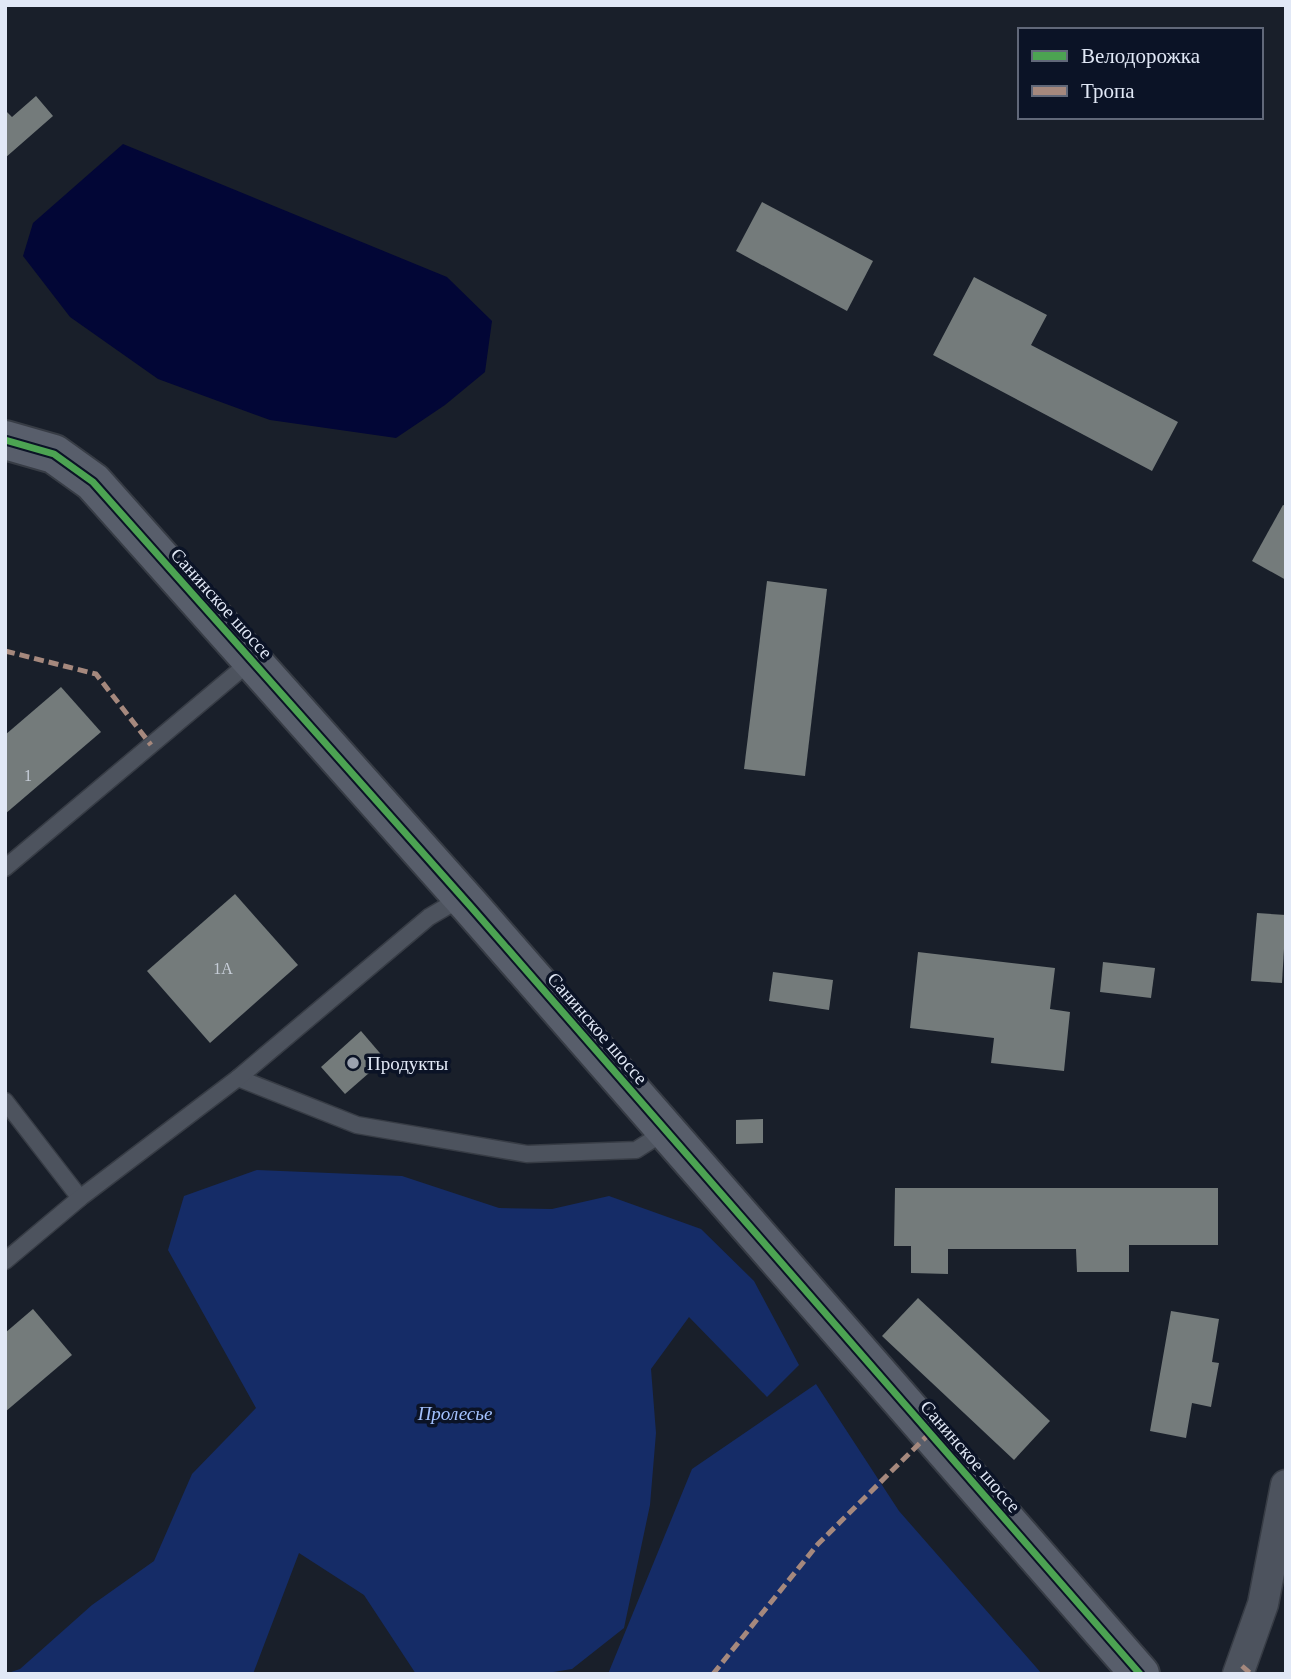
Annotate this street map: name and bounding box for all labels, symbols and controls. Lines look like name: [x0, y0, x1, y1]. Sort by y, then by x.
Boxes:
legend: [1018, 28, 1263, 119]
text: Велодорожка: [1081, 44, 1201, 68]
text: Тропа: [1081, 79, 1135, 103]
street label: Санинское шоссе: [167, 544, 277, 663]
house number: 1: [24, 767, 32, 784]
house number: 1А: [213, 960, 233, 977]
street label: Санинское шоссе: [543, 968, 652, 1089]
place label: Продукты: [367, 1053, 449, 1074]
marker: Продукты: [345, 1055, 361, 1071]
street label: Санинское шоссе: [916, 1396, 1025, 1517]
park label: Пролесье: [417, 1403, 492, 1424]

